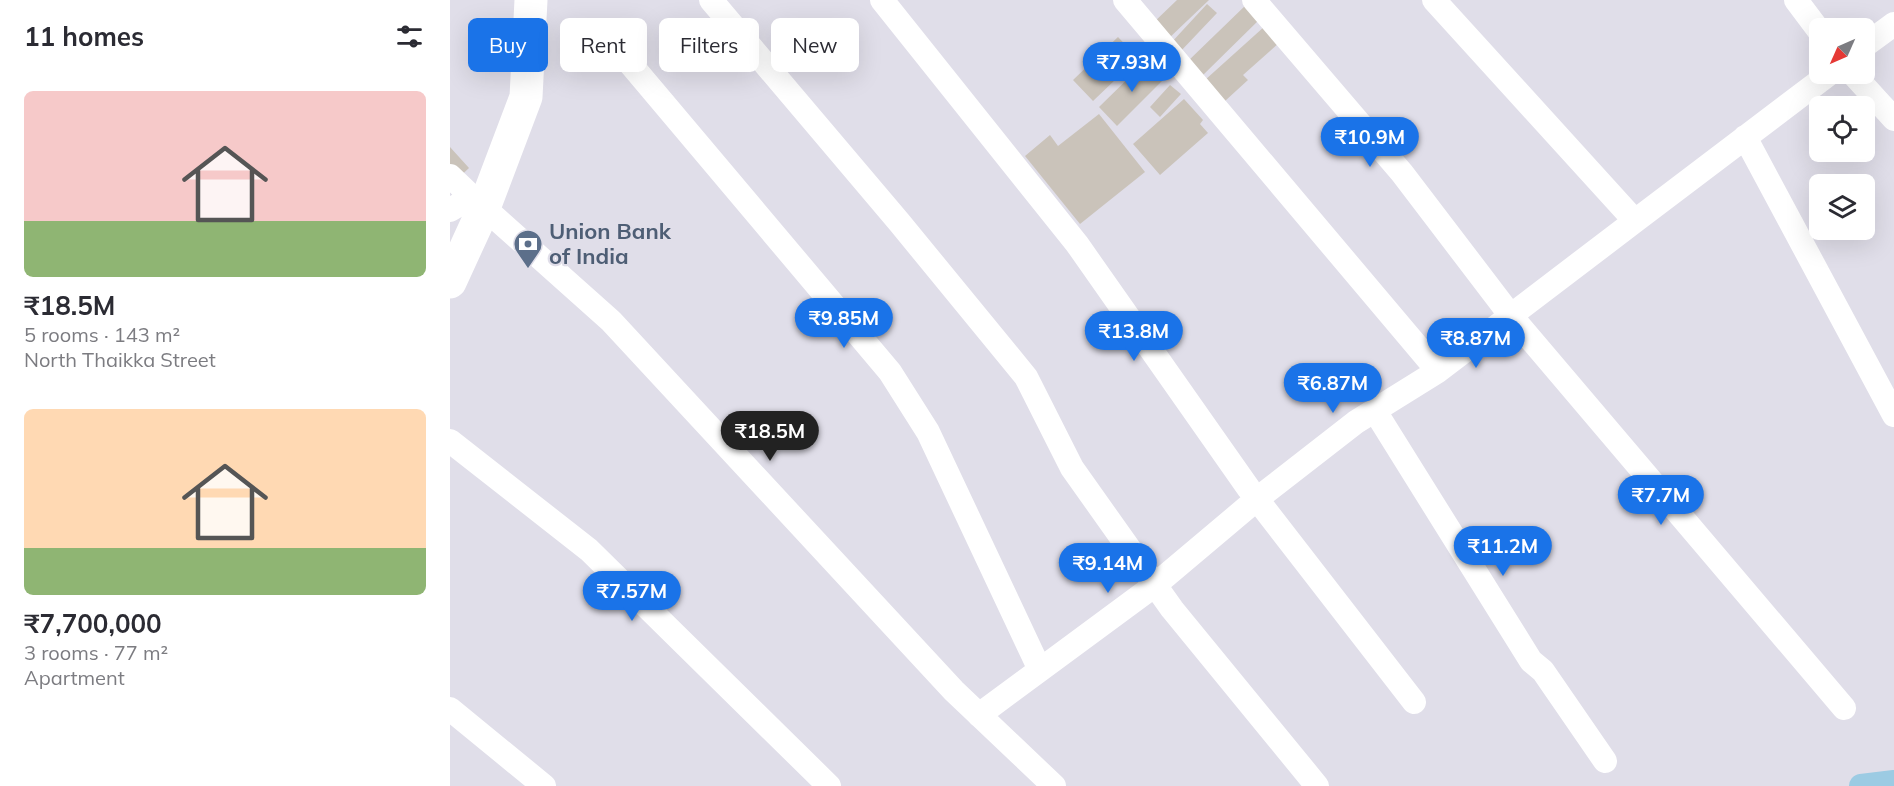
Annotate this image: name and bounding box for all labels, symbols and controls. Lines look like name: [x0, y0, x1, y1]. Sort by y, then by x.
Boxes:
chip: Buy: [468, 18, 548, 72]
chip: Rent: [560, 18, 647, 72]
chip: Filters: [659, 18, 759, 72]
chip: New: [771, 18, 859, 72]
north arrow: [1809, 18, 1875, 84]
map controls: [1809, 18, 1875, 240]
text: 11 homes: [24, 20, 144, 53]
icon: filters: [393, 20, 426, 53]
pin: ₹7.93M: [1083, 42, 1181, 93]
text: ₹7.93M: [1097, 49, 1167, 74]
button: locate: [1809, 96, 1875, 162]
pin: ₹10.9M: [1321, 117, 1419, 168]
text: ₹10.9M: [1335, 124, 1405, 149]
icon: home: [171, 130, 279, 238]
button: layers: [1809, 174, 1875, 240]
place label: Union Bank of India: [549, 217, 672, 270]
bank icon: Union Bank of India: [512, 228, 544, 270]
text: ₹18.5M: [24, 289, 115, 322]
pin: ₹9.85M: [795, 298, 893, 349]
text: ₹9.85M: [809, 305, 879, 330]
pin: ₹13.8M: [1085, 311, 1183, 362]
text: ₹13.8M: [1099, 318, 1169, 343]
pin: ₹8.87M: [1427, 318, 1525, 369]
text: 5 rooms · 143 m²: [24, 322, 180, 347]
text: ₹8.87M: [1441, 325, 1511, 350]
text: North Thaikka Street: [24, 347, 216, 372]
pin: ₹6.87M: [1284, 363, 1382, 414]
text: ₹6.87M: [1298, 370, 1368, 395]
pin: ₹18.5M: [721, 411, 819, 462]
text: ₹18.5M: [735, 418, 805, 443]
icon: home: [171, 448, 279, 556]
pin: ₹7.7M: [1619, 475, 1703, 526]
text: ₹7.7M: [1632, 482, 1690, 507]
pin: ₹11.2M: [1454, 526, 1552, 577]
text: ₹11.2M: [1468, 533, 1538, 558]
pin: ₹9.14M: [1059, 543, 1157, 594]
text: ₹9.14M: [1073, 550, 1143, 575]
pin: ₹7.57M: [583, 571, 681, 622]
text: ₹7.57M: [597, 578, 667, 603]
text: ₹7,700,000: [24, 607, 162, 640]
text: 3 rooms · 77 m²: [24, 640, 168, 665]
text: Apartment: [24, 665, 125, 690]

